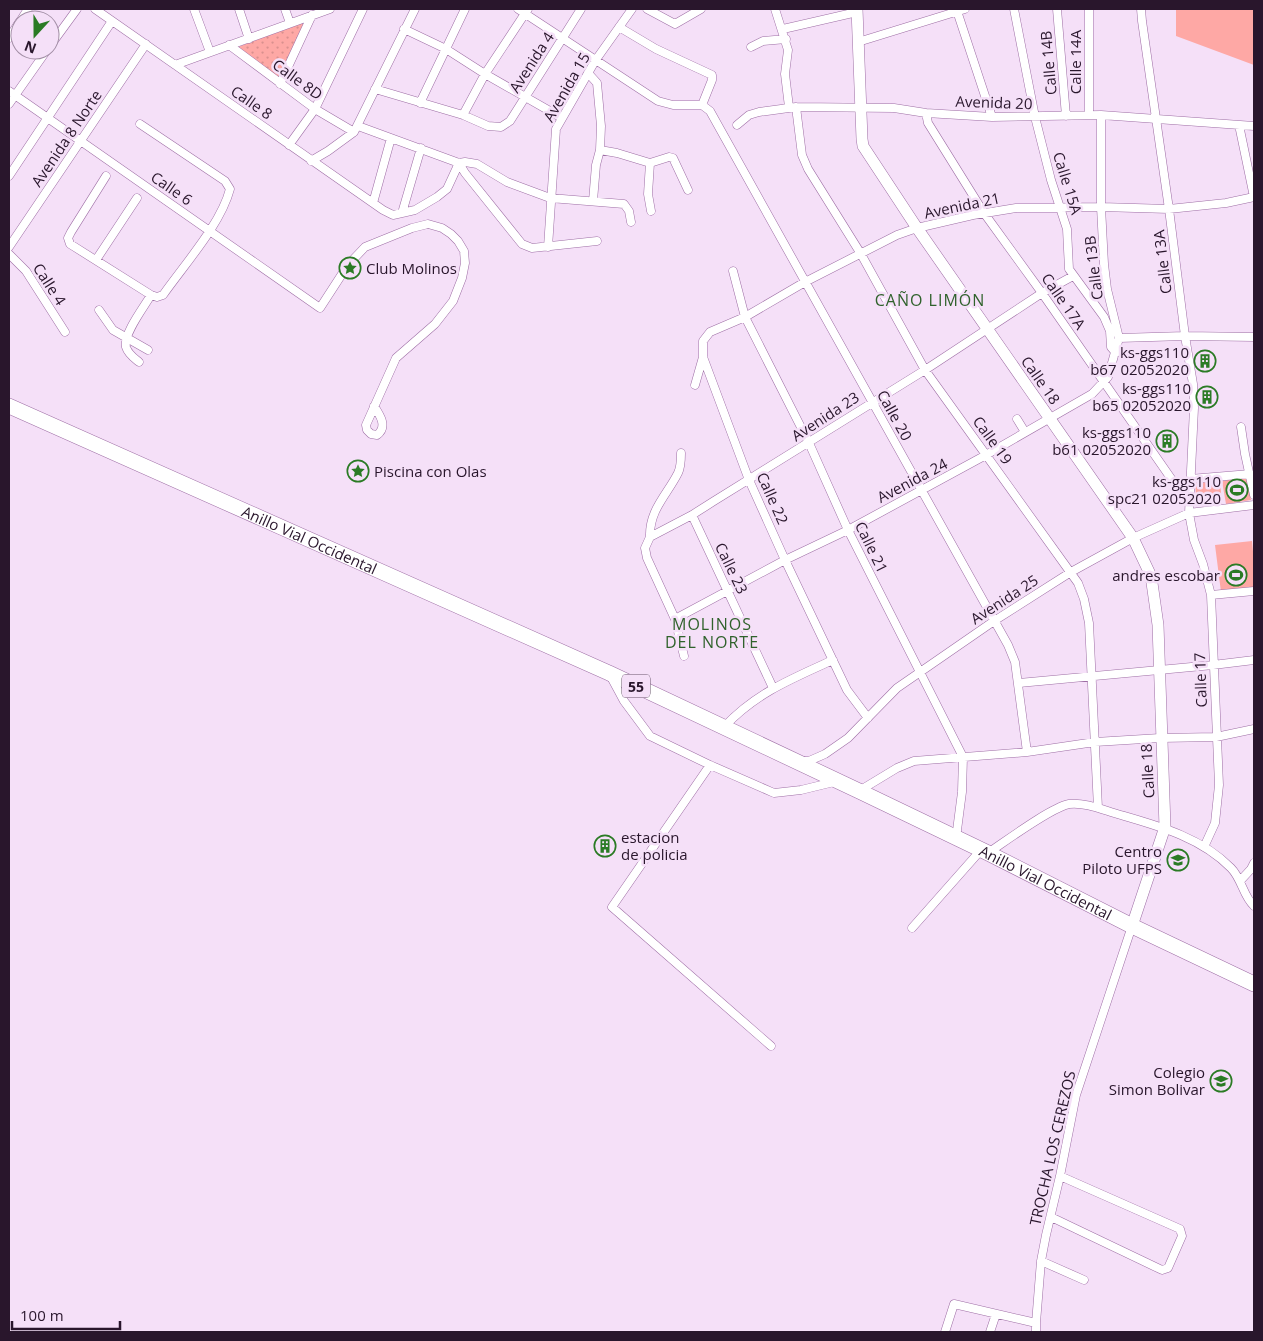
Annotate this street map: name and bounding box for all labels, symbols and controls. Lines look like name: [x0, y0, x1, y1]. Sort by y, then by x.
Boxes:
north arrow: [10, 10, 60, 60]
street label: Avenida 4: [504, 28, 558, 96]
street label: Calle 14A: [1065, 29, 1085, 94]
street label: Calle 14B: [1035, 30, 1061, 96]
text: N: [21, 37, 39, 59]
street label: Avenida 15: [538, 49, 594, 125]
street label: Calle 8D: [269, 54, 327, 104]
street label: Calle 8: [227, 81, 277, 123]
street label: Avenida 8 Norte: [26, 86, 106, 190]
street label: Avenida 20: [955, 91, 1033, 113]
street label: Calle 15A: [1049, 149, 1087, 217]
street label: Calle 6: [147, 167, 197, 209]
street label: Avenida 21: [922, 187, 1002, 223]
street label: Calle 13A: [1148, 228, 1176, 295]
street label: Calle 13B: [1079, 235, 1107, 301]
place icon: Club Molinos: [338, 256, 362, 280]
place label: Club Molinos: [366, 258, 457, 278]
street label: Calle 4: [29, 259, 71, 309]
street label: Calle 17A: [1037, 269, 1091, 333]
district label: CAÑO LIMÓN: [875, 289, 985, 311]
place label: ks-ggs110 b67 02052020: [1090, 342, 1189, 379]
building icon: ks-ggs110 b67 02052020: [1193, 349, 1217, 373]
street label: Calle 18: [1017, 352, 1065, 408]
place label: ks-ggs110 b65 02052020: [1092, 378, 1191, 415]
building icon: ks-ggs110 b65 02052020: [1195, 385, 1219, 409]
street label: Calle 20: [873, 386, 917, 444]
street label: Avenida 23: [787, 387, 863, 445]
street label: Calle 19: [969, 412, 1017, 468]
place label: ks-ggs110 b61 02052020: [1052, 422, 1151, 459]
building icon: ks-ggs110 b61 02052020: [1155, 429, 1179, 453]
street label: Avenida 24: [873, 453, 951, 507]
place icon: Piscina con Olas: [346, 459, 370, 483]
place label: Piscina con Olas: [374, 461, 487, 481]
street label: Calle 22: [753, 469, 793, 527]
place label: ks-ggs110 spc21 02052020: [1108, 471, 1221, 508]
sports icon: ks-ggs110 spc21 02052020: [1225, 478, 1249, 502]
street label: Anillo Vial Occidental: [239, 501, 380, 579]
street label: Calle 21: [851, 518, 893, 576]
street label: Calle 23: [711, 539, 753, 597]
sports icon: andres escobar: [1224, 563, 1248, 587]
place label: andres escobar: [1112, 565, 1220, 585]
street label: Avenida 25: [966, 570, 1042, 628]
district label: MOLINOS DEL NORTE: [665, 613, 759, 653]
street label: Calle 17: [1189, 652, 1211, 708]
road number: 55: [622, 674, 650, 698]
street label: Calle 18: [1136, 743, 1158, 799]
place label: estacion de policia: [621, 827, 688, 864]
building icon: estacion de policia: [593, 834, 617, 858]
street label: Anillo Vial Occidental: [976, 840, 1115, 924]
place label: Centro Piloto UFPS: [1082, 841, 1162, 878]
school or university icon: Centro Piloto UFPS: [1166, 848, 1190, 872]
place label: Colegio Simon Bolivar: [1109, 1062, 1205, 1099]
street label: TROCHA LOS CEREZOS: [1024, 1069, 1080, 1227]
school or university icon: Colegio Simon Bolivar: [1209, 1069, 1233, 1093]
scale bar: [12, 1298, 120, 1330]
text: 100 m: [20, 1305, 64, 1325]

